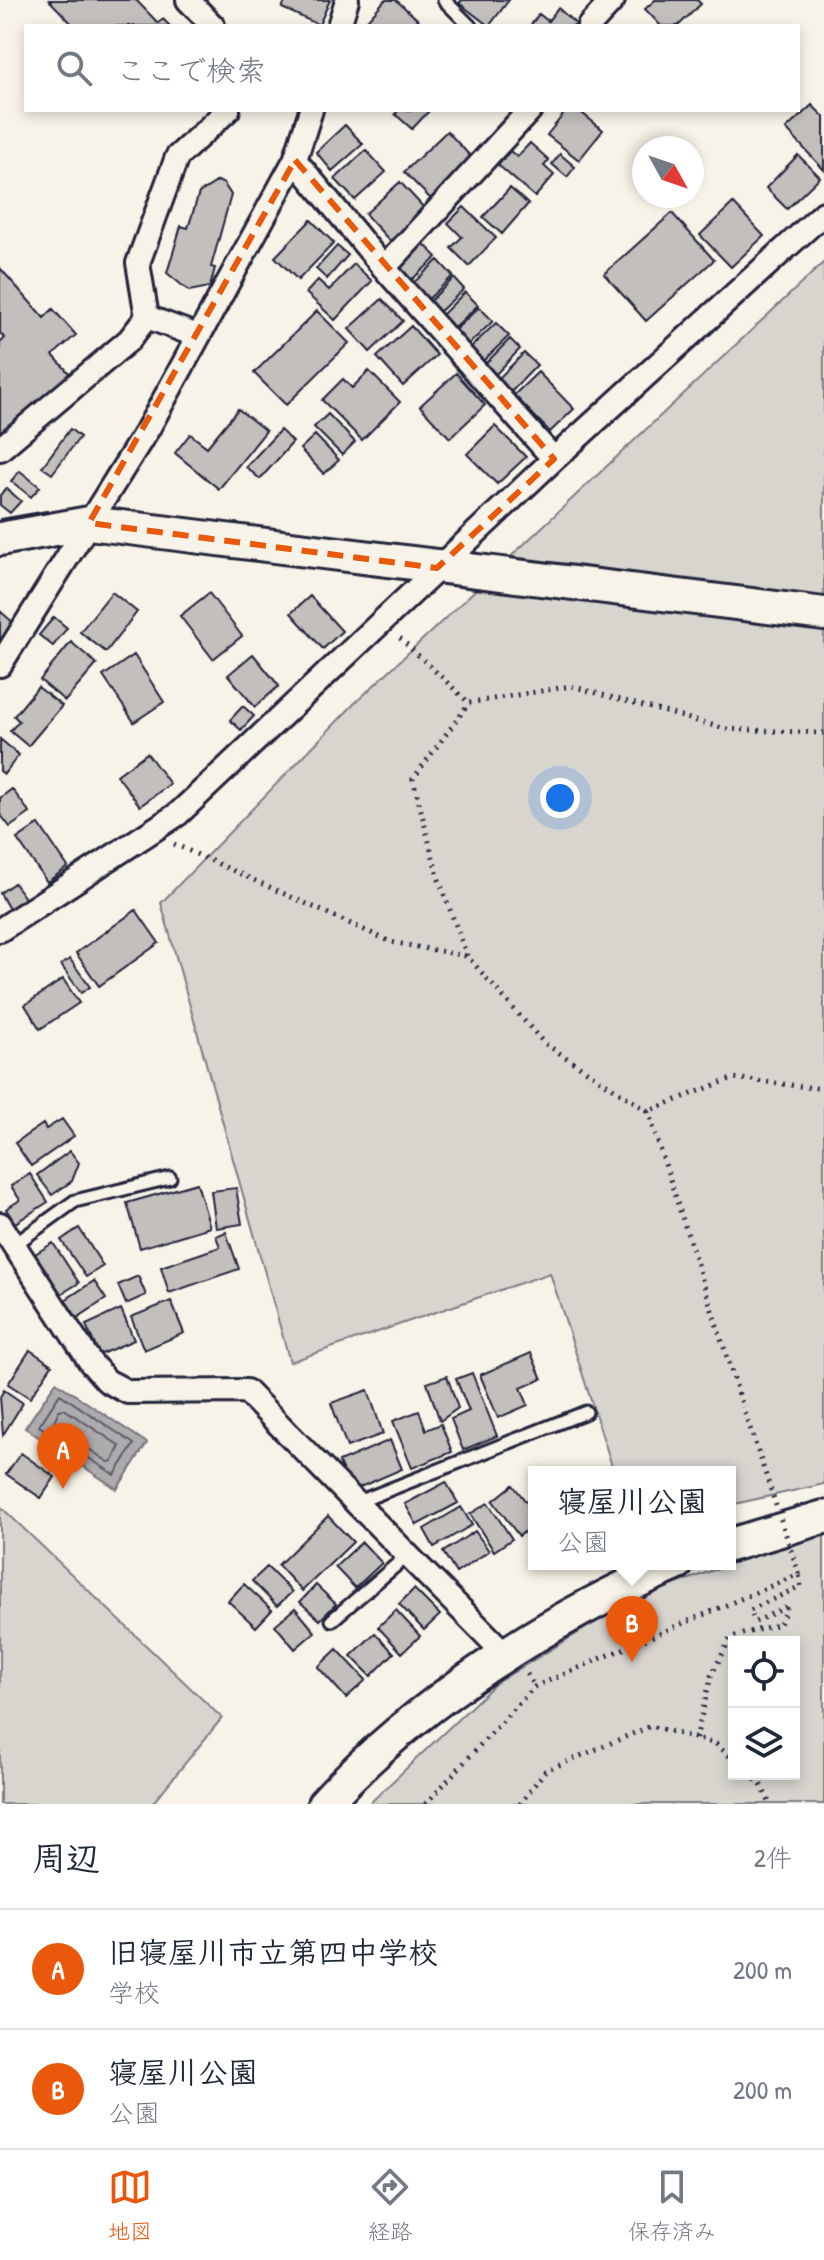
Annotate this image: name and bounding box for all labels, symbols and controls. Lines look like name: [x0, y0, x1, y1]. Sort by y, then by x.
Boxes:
search box: [24, 24, 800, 112]
icon: search: [52, 46, 96, 90]
text: ここで検索: [116, 50, 266, 90]
north arrow: [632, 136, 704, 208]
your location: [540, 778, 580, 818]
pin: A: [37, 1423, 89, 1489]
popup: [528, 1466, 736, 1570]
text: 寝屋川公園: [557, 1481, 707, 1521]
text: 公園: [557, 1524, 609, 1559]
pin: B: [606, 1596, 658, 1662]
map controls: [728, 1636, 800, 1780]
button: locate: [728, 1636, 800, 1708]
button: layers: [728, 1708, 800, 1780]
text: 周辺: [32, 1835, 100, 1881]
text: 2件: [754, 1840, 792, 1875]
text: 旧寝屋川市立第四中学校: [108, 1932, 438, 1972]
text: A: [52, 1952, 64, 1987]
text: 200 m: [733, 1952, 792, 1987]
text: 学校: [108, 1975, 160, 2010]
text: 寝屋川公園: [108, 2052, 258, 2092]
text: B: [51, 2072, 65, 2107]
text: 200 m: [733, 2072, 792, 2107]
text: 公園: [108, 2095, 160, 2130]
tab: 地図: [108, 2165, 152, 2246]
tab: 経路: [368, 2165, 412, 2246]
tab: 保存済み: [628, 2165, 716, 2246]

